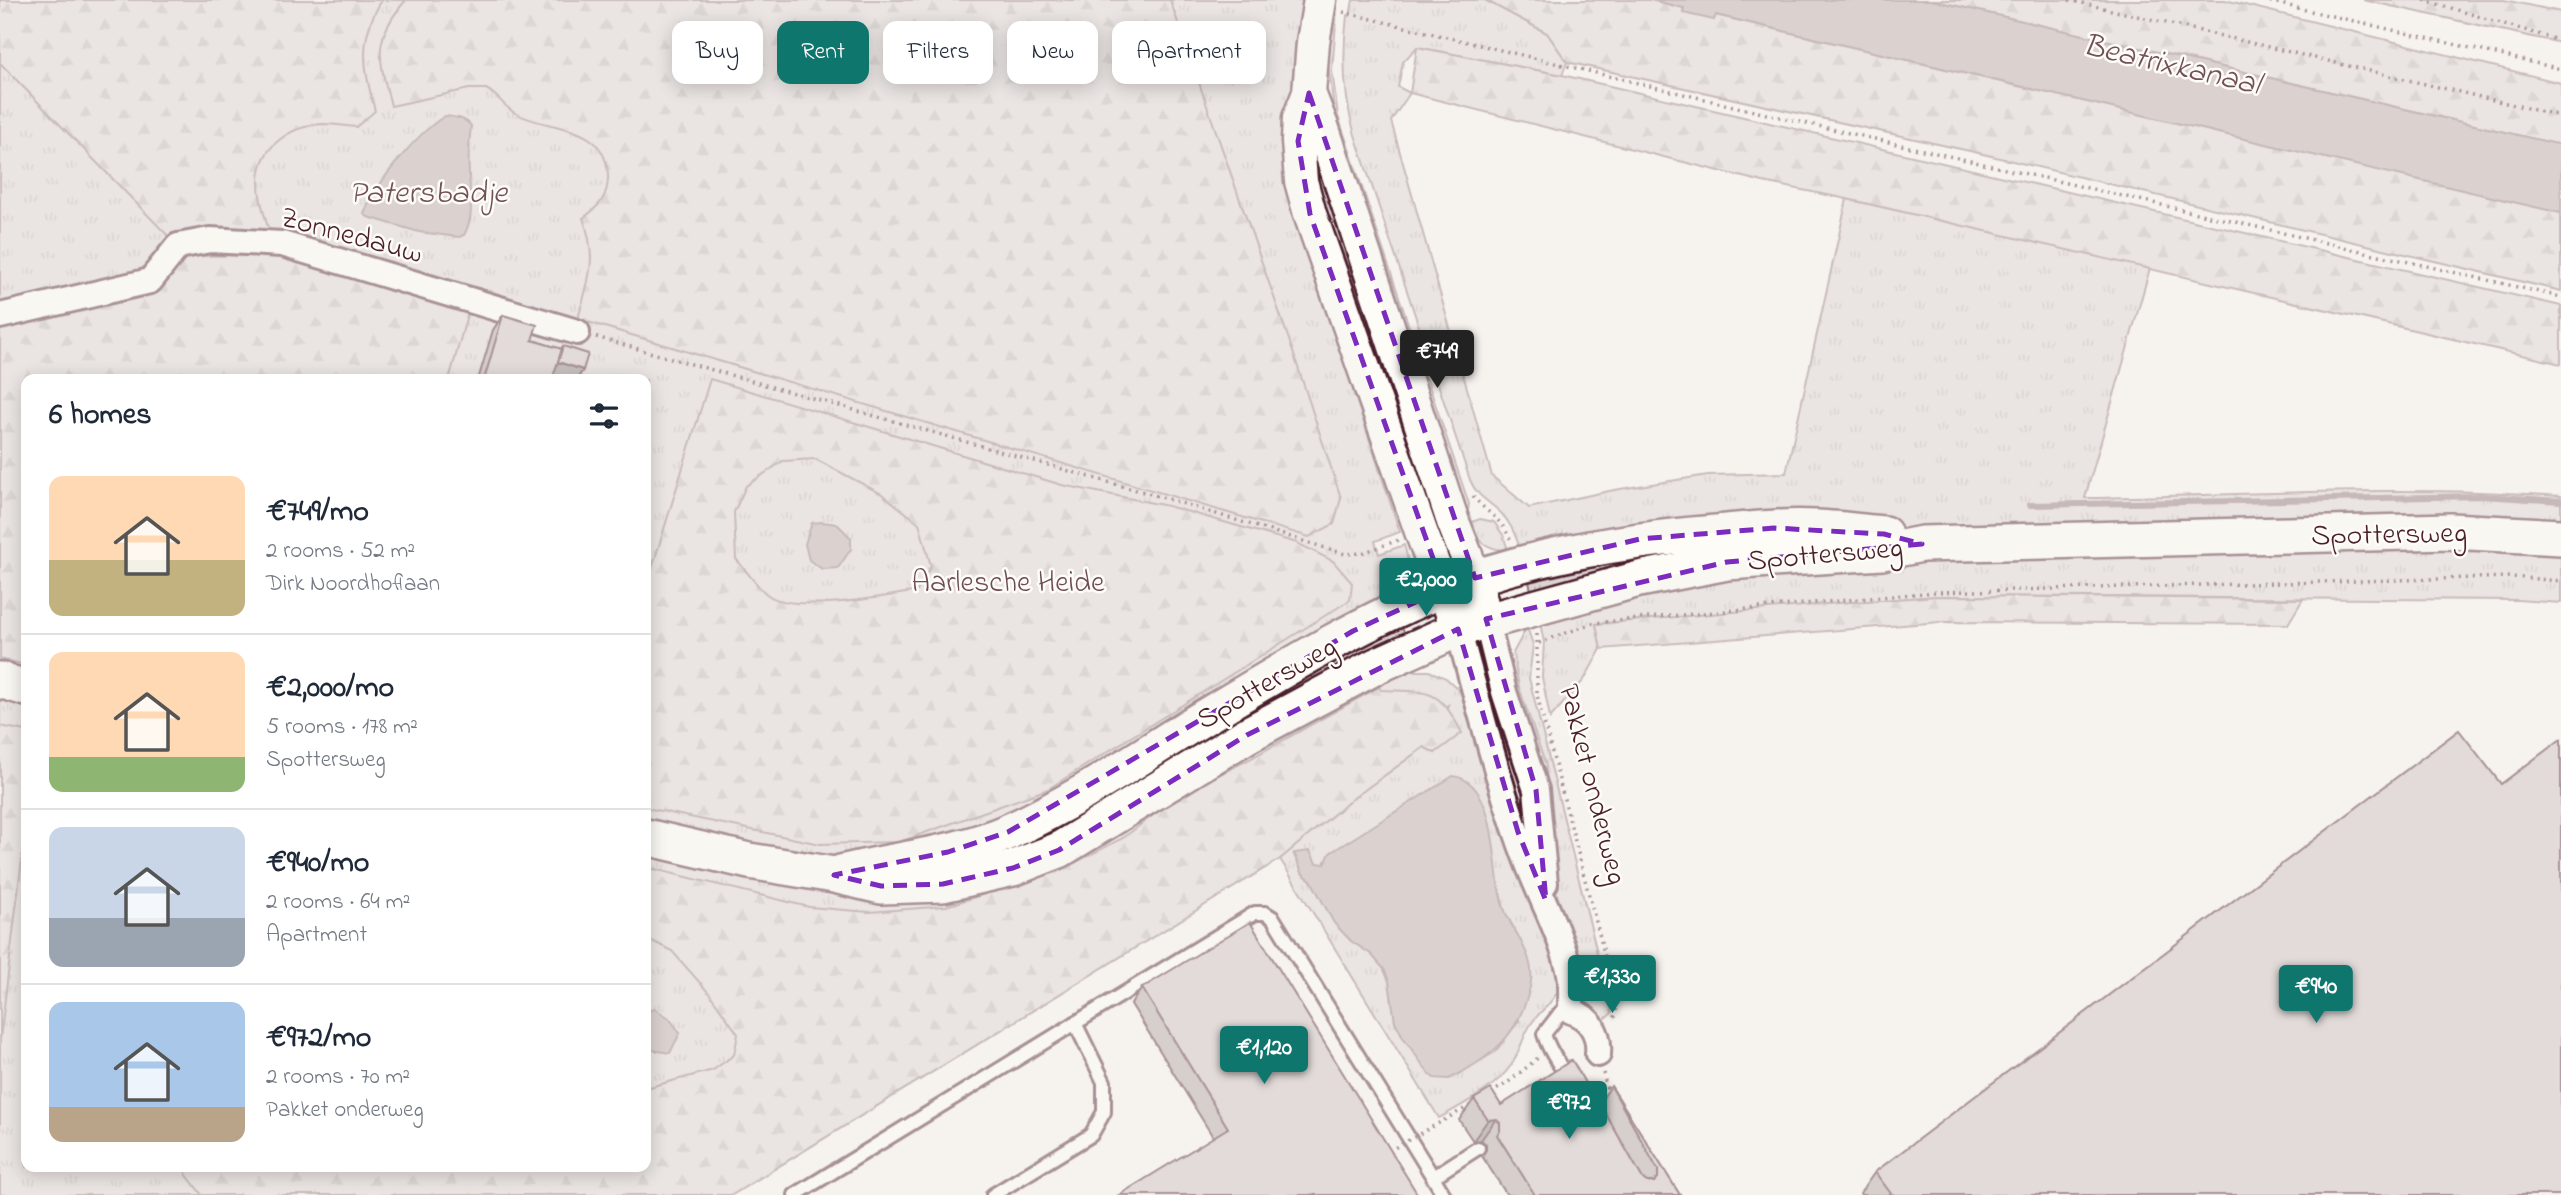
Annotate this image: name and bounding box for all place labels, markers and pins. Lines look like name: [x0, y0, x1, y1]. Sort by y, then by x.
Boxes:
pin: €749: [1396, 330, 1478, 390]
pin: €2,000: [1369, 558, 1483, 618]
pin: €1,330: [1555, 956, 1669, 1015]
pin: €940: [2275, 965, 2357, 1025]
pin: €1,120: [1207, 1026, 1321, 1086]
pin: €972: [1528, 1082, 1610, 1141]

